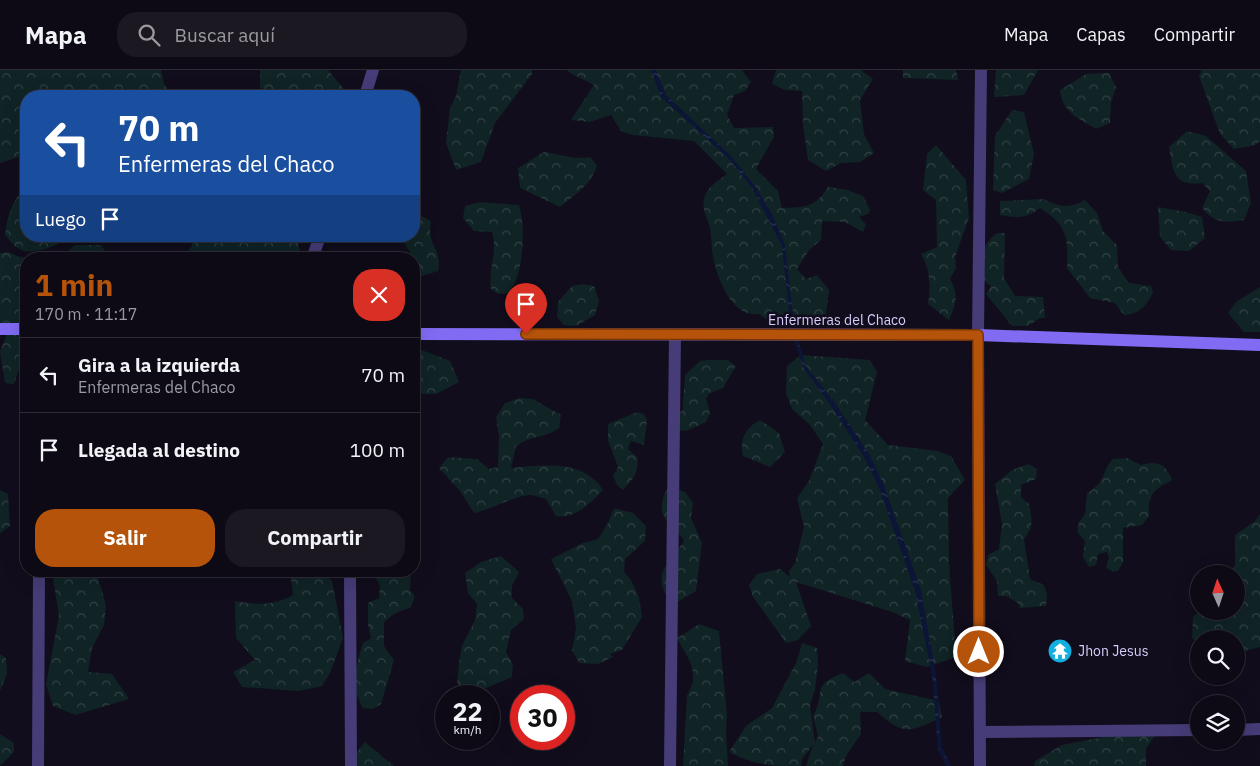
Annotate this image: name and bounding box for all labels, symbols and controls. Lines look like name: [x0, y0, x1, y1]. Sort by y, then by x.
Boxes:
search box: [117, 12, 467, 57]
text: Mapa: [25, 19, 87, 51]
icon: search: [135, 21, 163, 49]
text: Buscar aquí: [175, 23, 275, 47]
text: Mapa: [1004, 23, 1048, 46]
text: Capas: [1076, 23, 1126, 46]
text: Compartir: [1154, 23, 1235, 46]
text: 70 m: [118, 105, 200, 151]
icon: left: [35, 110, 100, 175]
text: Enfermeras del Chaco: [118, 149, 335, 178]
icon: arrive: [96, 205, 124, 233]
text: Luego: [35, 207, 86, 231]
text: 1 min: [35, 265, 113, 304]
button: close: [353, 269, 405, 321]
pin: [505, 283, 547, 334]
icon: arrive: [512, 290, 540, 318]
text: 170 m · 11:17: [35, 304, 137, 324]
street label: Enfermeras del Chaco: [768, 311, 906, 329]
text: Gira a la izquierda: [78, 353, 240, 377]
icon: left: [35, 361, 63, 389]
text: 70 m: [361, 363, 405, 387]
text: Enfermeras del Chaco: [78, 377, 236, 397]
icon: arrive: [35, 436, 63, 464]
text: Llegada al destino: [78, 438, 240, 462]
text: 100 m: [350, 438, 405, 462]
button: Salir: [35, 509, 215, 567]
button: Compartir: [225, 509, 405, 567]
north arrow: [1190, 565, 1245, 620]
map controls: [1190, 565, 1245, 750]
position arrow: [952, 625, 1004, 677]
button: search: [1190, 630, 1245, 685]
temple icon: Jhon Jesus: [1047, 638, 1073, 664]
place label: Jhon Jesus: [1078, 642, 1149, 660]
speed limit sign: 30: [510, 685, 575, 750]
text: 22: [452, 695, 483, 728]
button: layers: [1190, 695, 1245, 750]
text: km/h: [453, 722, 482, 737]

